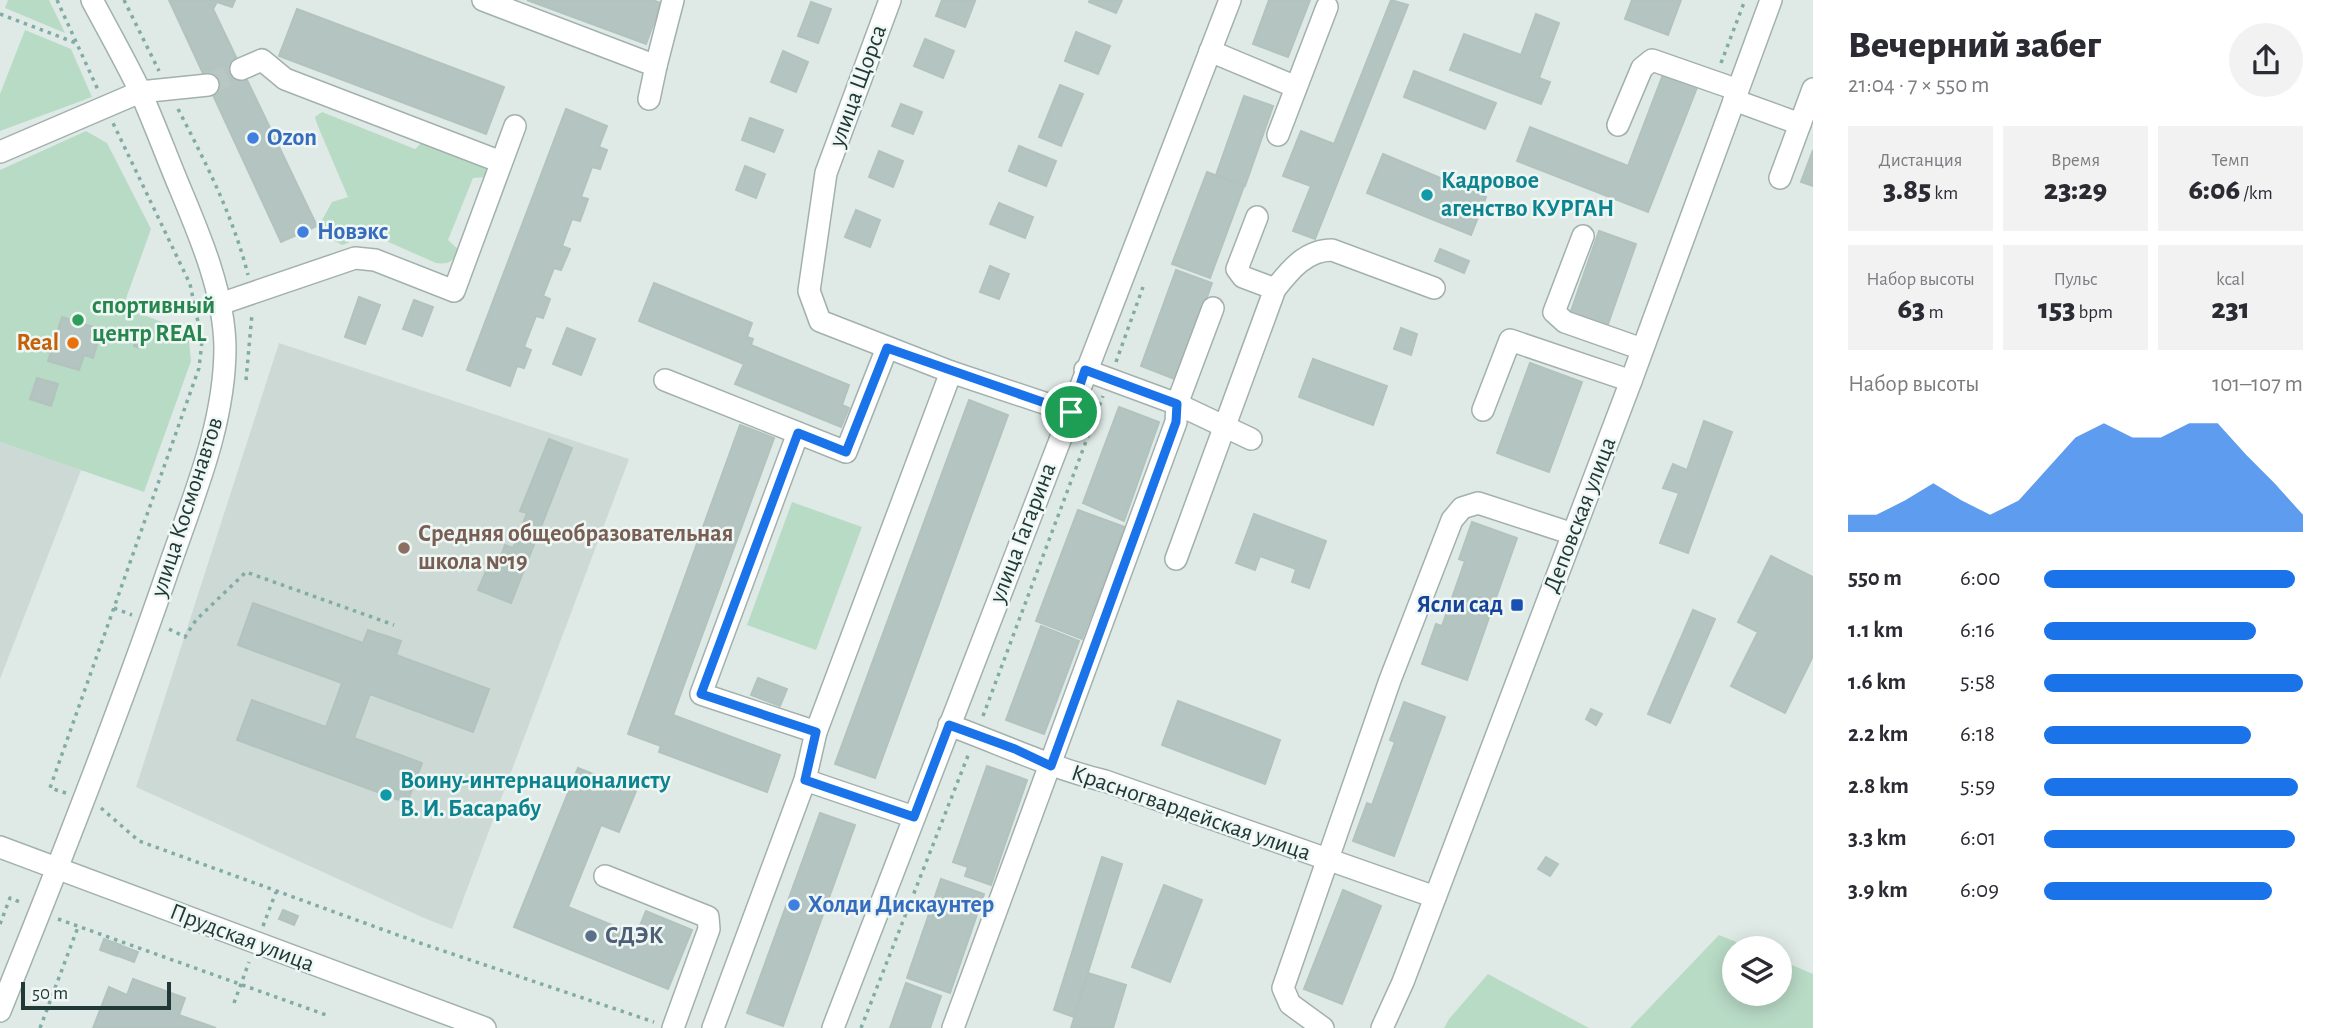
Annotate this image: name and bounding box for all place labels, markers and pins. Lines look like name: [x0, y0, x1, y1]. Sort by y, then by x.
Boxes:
place label: Ozon: [267, 126, 317, 150]
marker: Ozon: [245, 130, 261, 146]
place label: Кадровое агенство КУРГАН: [1441, 169, 1614, 221]
marker: Кадровое агенство КУРГАН: [1419, 187, 1435, 203]
place label: Новэкс: [317, 220, 388, 244]
marker: Новэкс: [295, 224, 311, 240]
place label: спортивный центр REAL: [92, 294, 215, 346]
marker: спортивный центр REAL: [70, 312, 86, 328]
place label: Real: [16, 331, 59, 355]
marker: Real: [65, 335, 81, 351]
pin: [1041, 382, 1101, 442]
place label: Средняя общеобразовательная школа №19: [418, 522, 733, 574]
marker: Средняя общеобразовательная школа №19: [396, 540, 412, 556]
place label: Ясли сад: [1417, 593, 1503, 617]
marker: Ясли сад: [1509, 597, 1525, 613]
place label: Воину-интернационалисту В. И. Басарабу: [400, 769, 671, 821]
marker: Воину-интернационалисту В. И. Басарабу: [378, 787, 394, 803]
place label: Холди Дискаунтер: [808, 893, 994, 917]
marker: Холди Дискаунтер: [786, 897, 802, 913]
place label: СДЭК: [605, 924, 664, 948]
marker: СДЭК: [583, 928, 599, 944]

